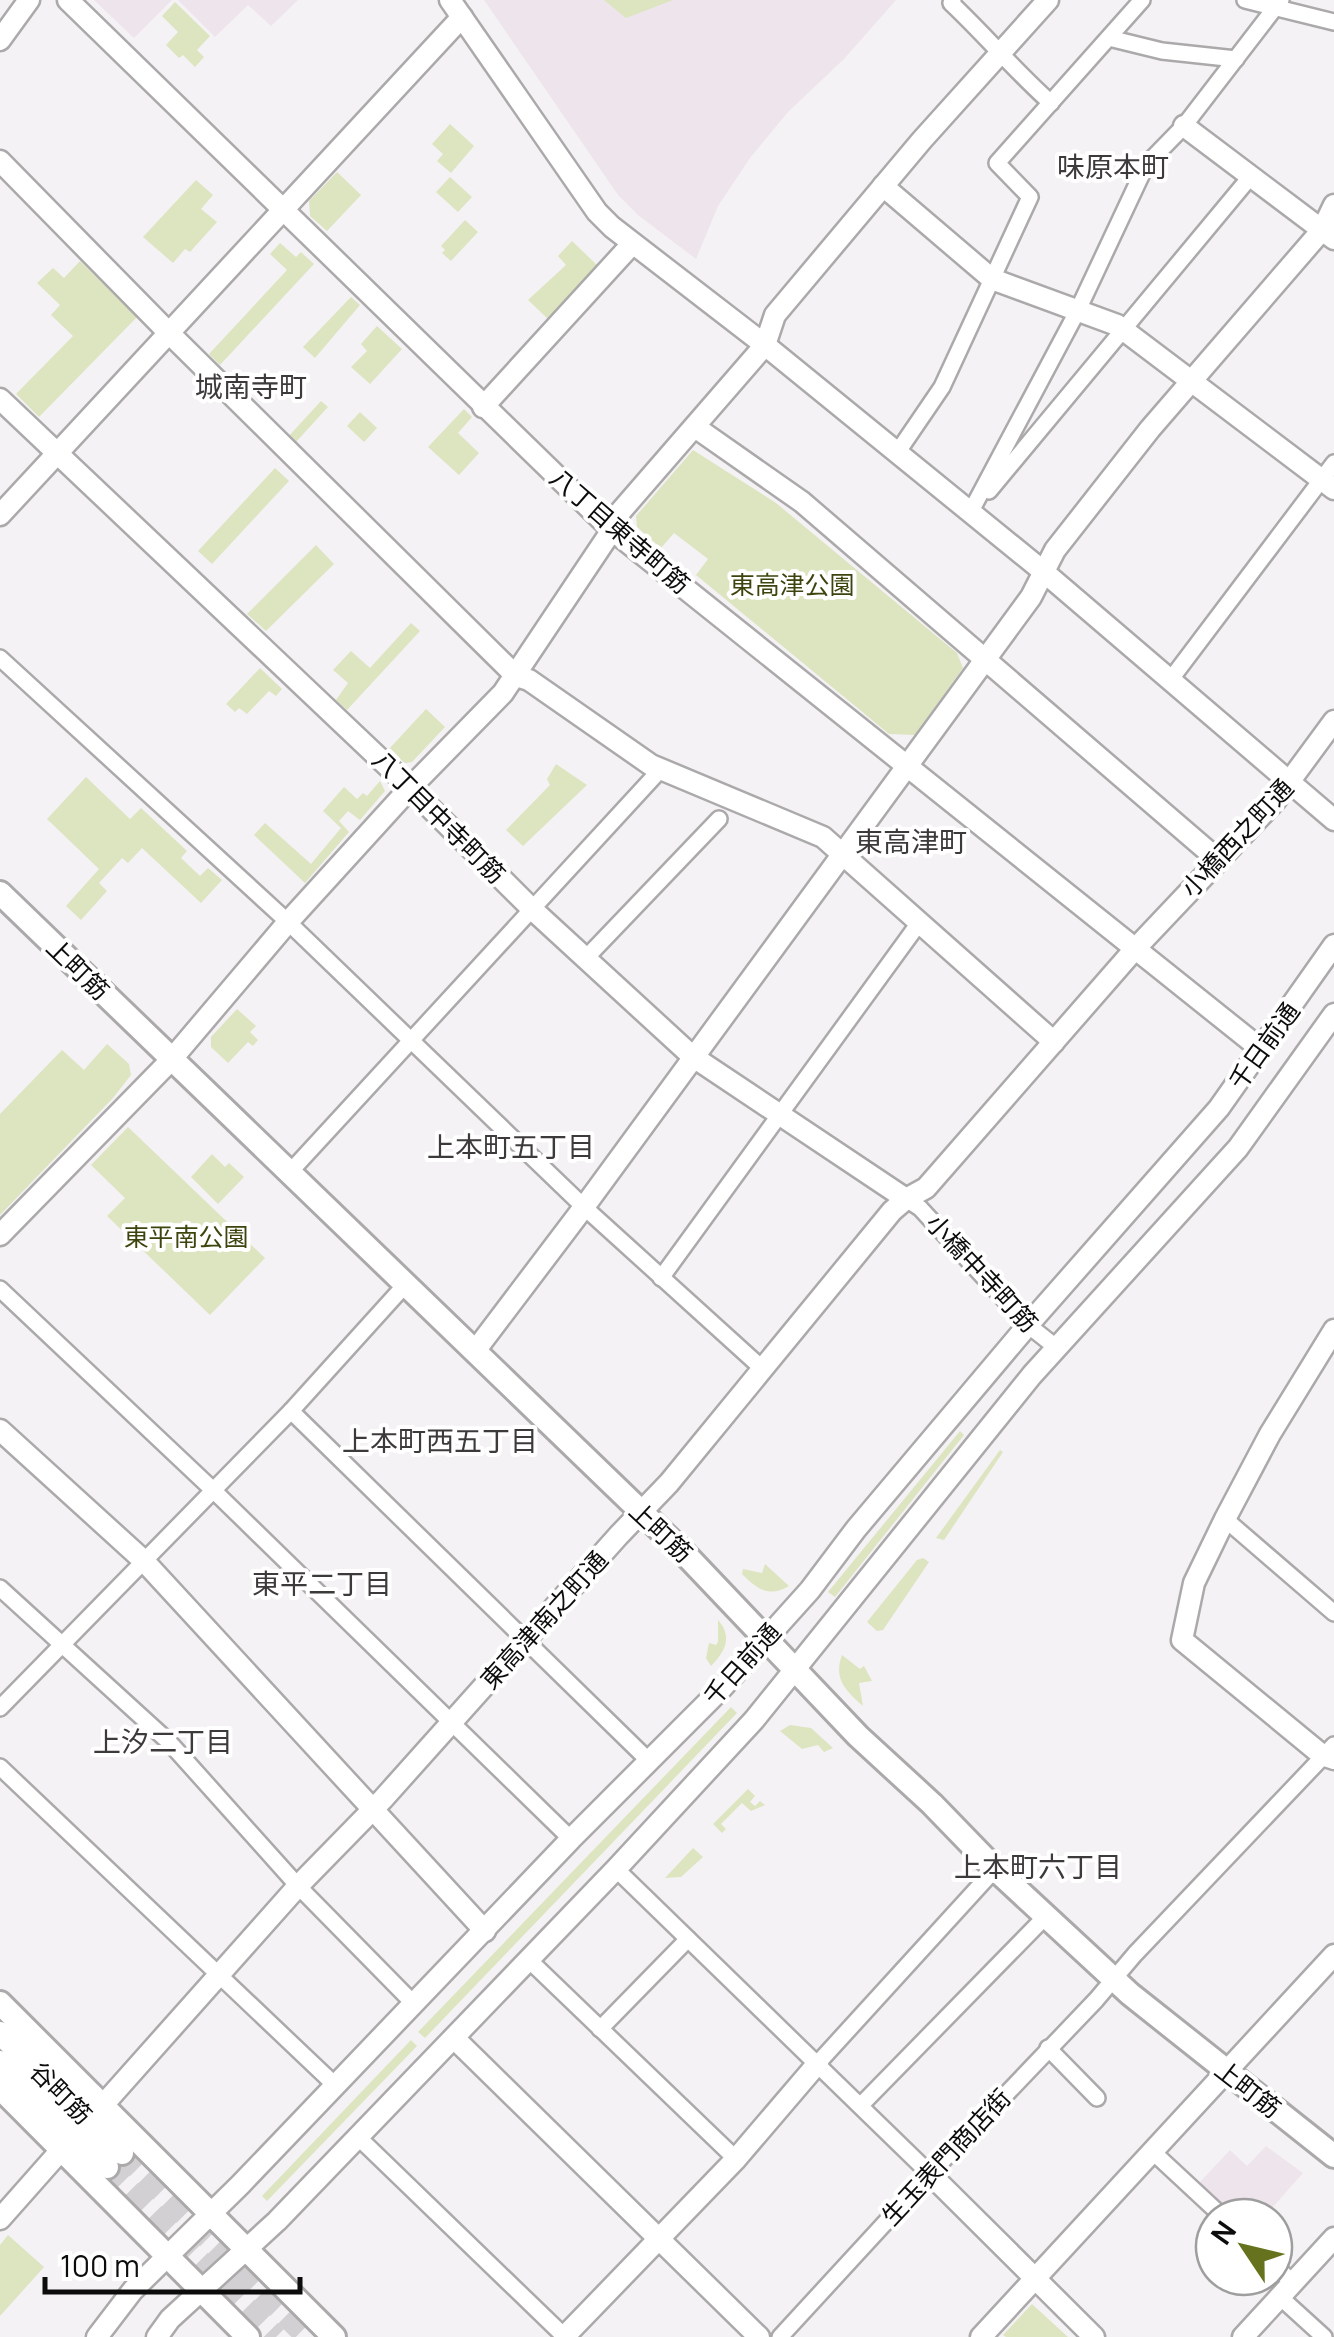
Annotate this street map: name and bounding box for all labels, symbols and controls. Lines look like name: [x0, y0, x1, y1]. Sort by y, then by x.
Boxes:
district label: 味原本町: [1057, 147, 1169, 185]
district label: 城南寺町: [195, 367, 307, 405]
street label: 八丁目東寺町筋: [543, 460, 698, 601]
park label: 東高津公園: [729, 567, 855, 602]
street label: 八丁目中寺町筋: [365, 742, 514, 891]
street label: 小橋西之町通: [1173, 771, 1301, 904]
district label: 東高津町: [855, 822, 967, 860]
street label: 上町筋: [39, 930, 117, 1007]
street label: 千日前通: [1220, 995, 1307, 1096]
district label: 上本町五丁目: [427, 1127, 595, 1165]
street label: 小橋中寺町筋: [918, 1206, 1046, 1339]
park label: 東平南公園: [123, 1219, 249, 1254]
district label: 上本町西五丁目: [342, 1421, 538, 1459]
street label: 上町筋: [622, 1493, 701, 1570]
street label: 東高津南之町通: [472, 1543, 615, 1696]
district label: 東平二丁目: [252, 1564, 392, 1602]
street label: 千日前通: [695, 1615, 788, 1713]
district label: 上汐二丁目: [93, 1722, 233, 1760]
district label: 上本町六丁目: [954, 1847, 1122, 1885]
street label: 上町筋: [1208, 2052, 1289, 2125]
street label: 谷町筋: [22, 2054, 100, 2132]
street label: 生玉表門商店街: [873, 2081, 1018, 2233]
north arrow: [1194, 2197, 1294, 2297]
text: N: [1201, 2213, 1244, 2251]
scale bar: [45, 2232, 300, 2294]
text: 100 m: [60, 2245, 140, 2286]

